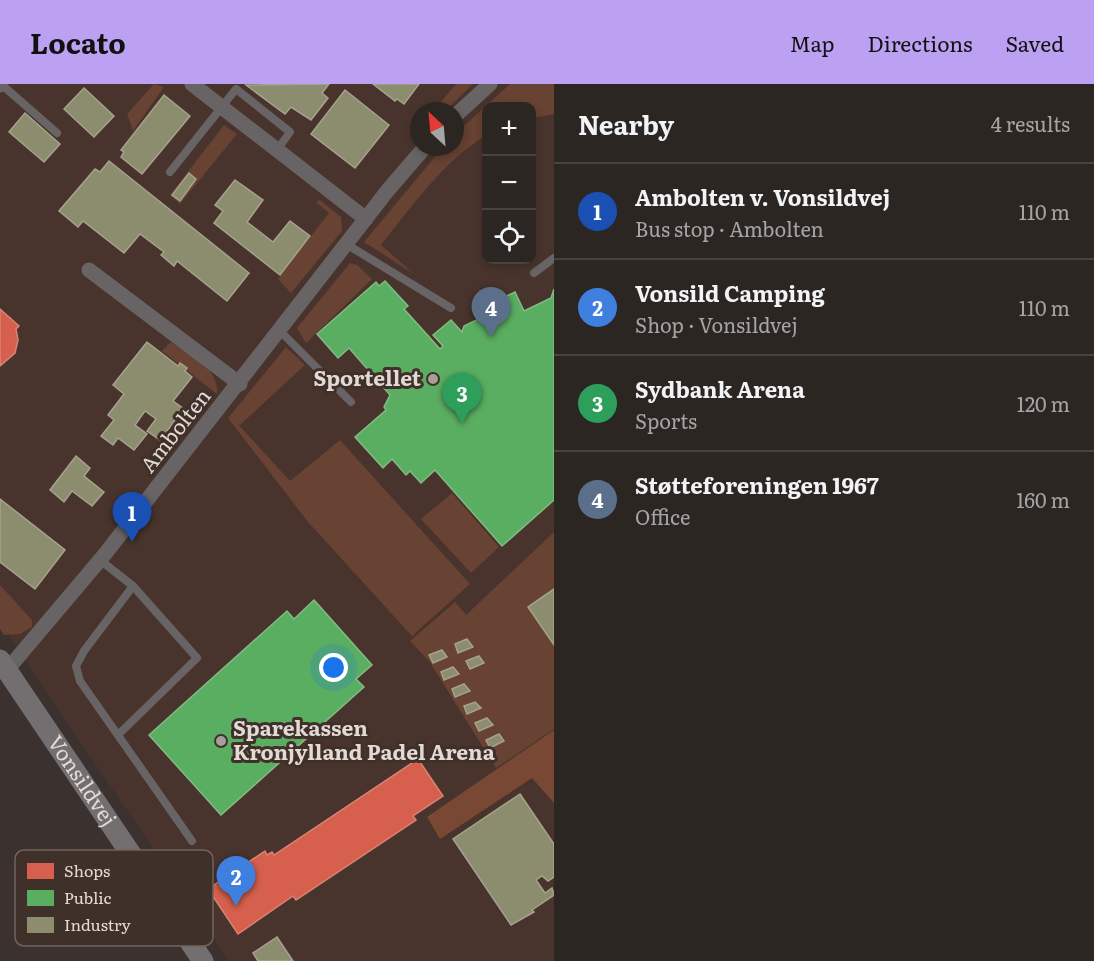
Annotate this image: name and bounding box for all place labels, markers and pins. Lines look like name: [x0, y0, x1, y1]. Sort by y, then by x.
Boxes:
pin: 4: [472, 288, 510, 337]
place label: Sportellet: [313, 361, 422, 392]
marker: Sportellet: [426, 372, 440, 386]
pin: 3: [442, 374, 482, 423]
pin: 1: [112, 492, 152, 542]
place label: Sparekassen Kronjylland Padel Arena: [233, 711, 496, 766]
marker: Sparekassen Kronjylland Padel Arena: [214, 734, 228, 748]
pin: 2: [216, 856, 256, 906]

